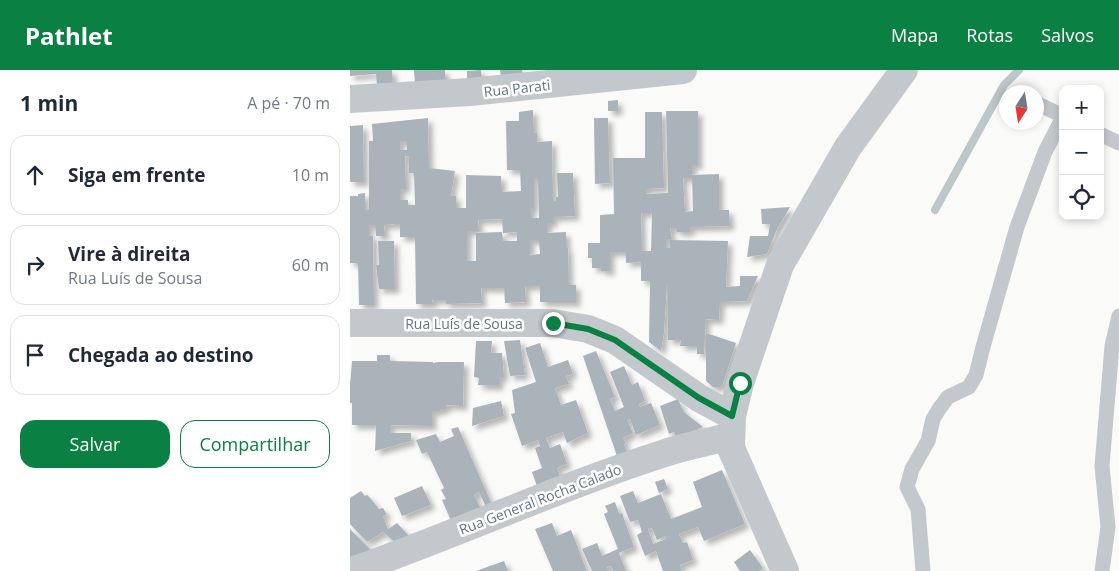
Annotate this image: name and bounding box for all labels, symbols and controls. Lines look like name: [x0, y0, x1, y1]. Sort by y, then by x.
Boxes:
text: Pathlet: [25, 19, 113, 52]
text: Mapa: [891, 23, 938, 47]
text: Rotas: [966, 23, 1013, 47]
text: Salvos: [1041, 23, 1094, 47]
street label: Rua Parati: [483, 75, 551, 101]
north arrow: [999, 85, 1044, 130]
map controls: [1059, 85, 1104, 220]
button: +: [1059, 85, 1104, 130]
text: 1 min: [20, 89, 78, 117]
text: A pé · 70 m: [247, 92, 330, 114]
button: −: [1059, 130, 1104, 175]
icon: ahead: [21, 161, 49, 189]
text: Siga em frente: [68, 162, 205, 188]
text: 10 m: [292, 164, 329, 186]
button: locate: [1059, 175, 1104, 220]
text: Vire à direita: [68, 241, 191, 267]
icon: right: [21, 251, 49, 279]
text: 60 m: [292, 254, 329, 276]
text: Rua Luís de Sousa: [68, 267, 202, 289]
route end: [542, 312, 565, 335]
street label: Rua Luís de Sousa: [405, 314, 523, 333]
icon: arrive: [21, 341, 49, 369]
text: Chegada ao destino: [68, 342, 254, 368]
route start: [729, 372, 752, 395]
button: Salvar: [20, 420, 170, 468]
button: Compartilhar: [180, 420, 330, 468]
street label: Rua General Rocha Calado: [456, 459, 624, 539]

